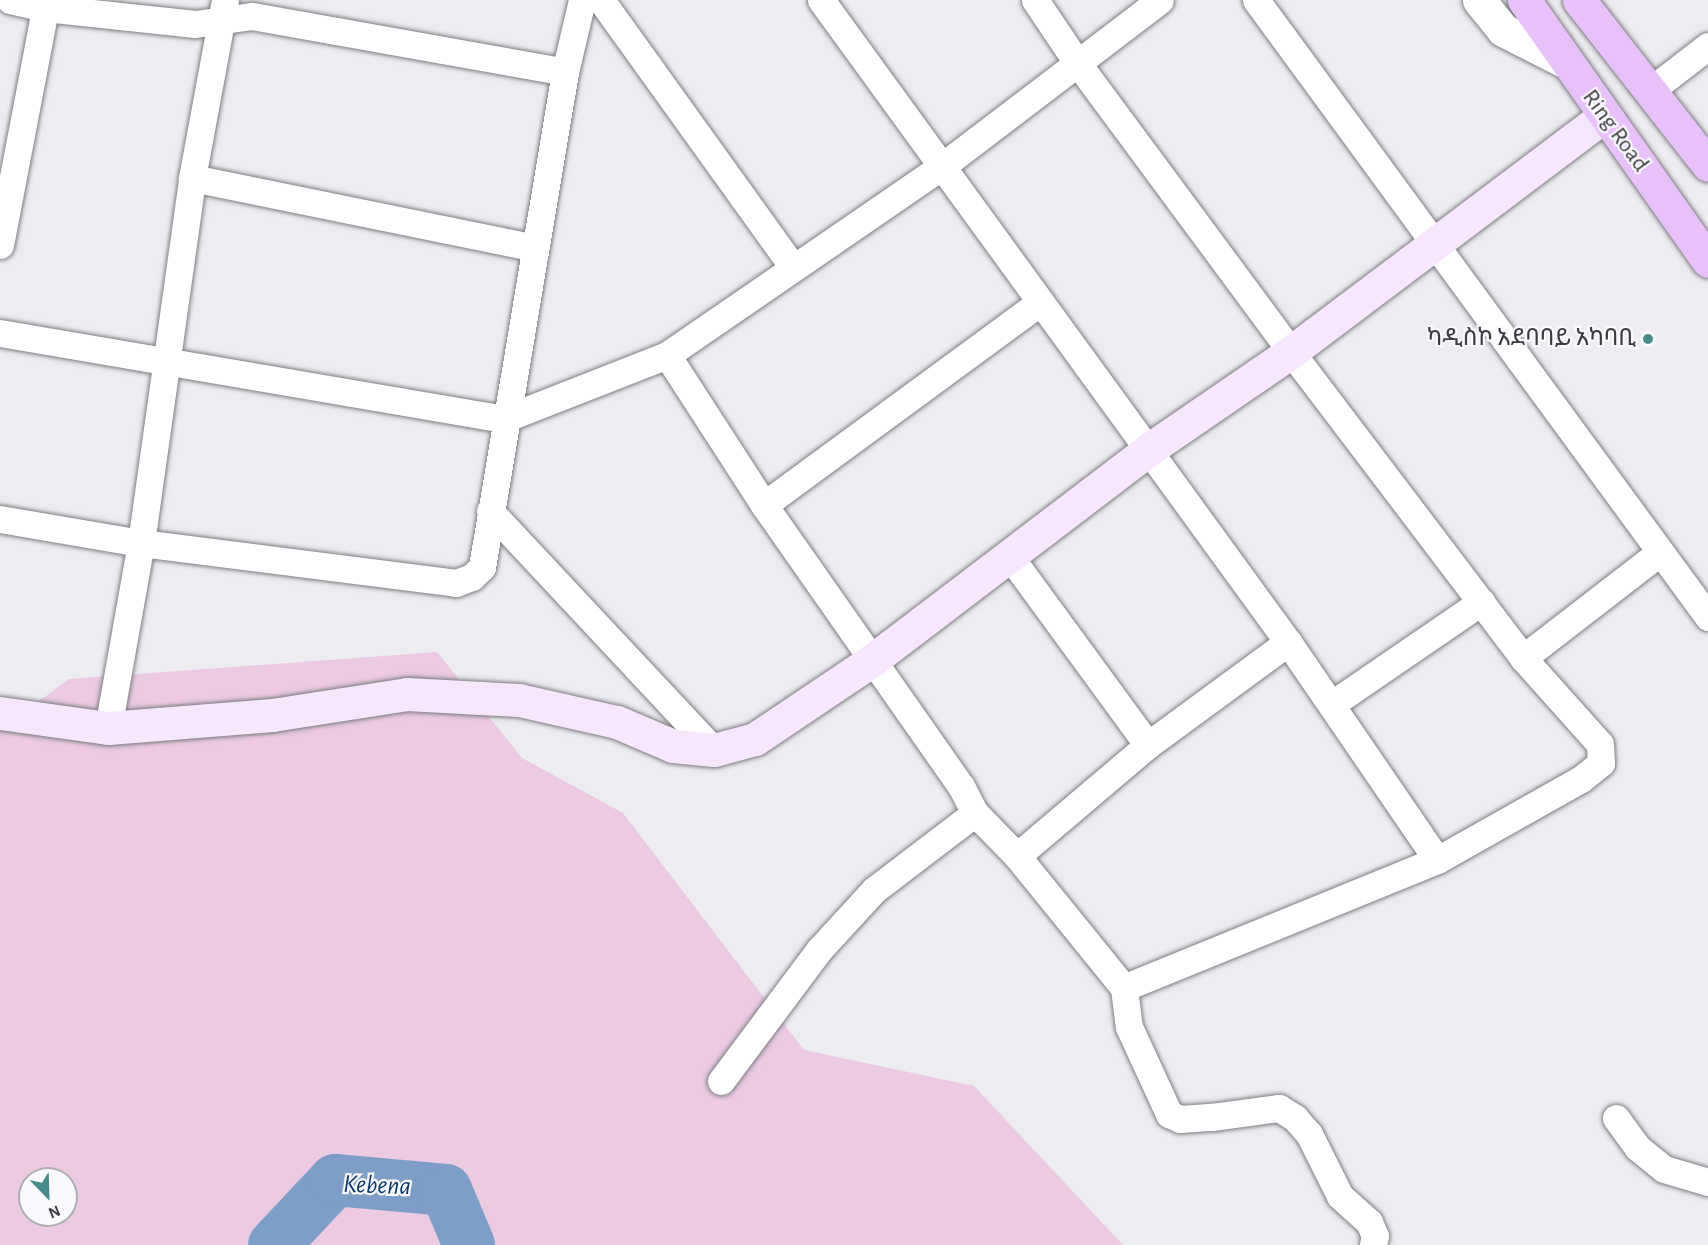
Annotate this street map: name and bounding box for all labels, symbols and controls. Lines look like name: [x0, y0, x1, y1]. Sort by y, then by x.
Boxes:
street label: Ring Road: [1575, 84, 1655, 178]
place label: ካዲስኮ አደባባይ አካባቢ: [1427, 325, 1636, 353]
marker: ካዲስኮ አደባባይ አካባቢ: [1641, 332, 1655, 346]
north arrow: [18, 1167, 78, 1227]
water label: Kebena: [343, 1169, 411, 1203]
text: N: [46, 1202, 62, 1221]

